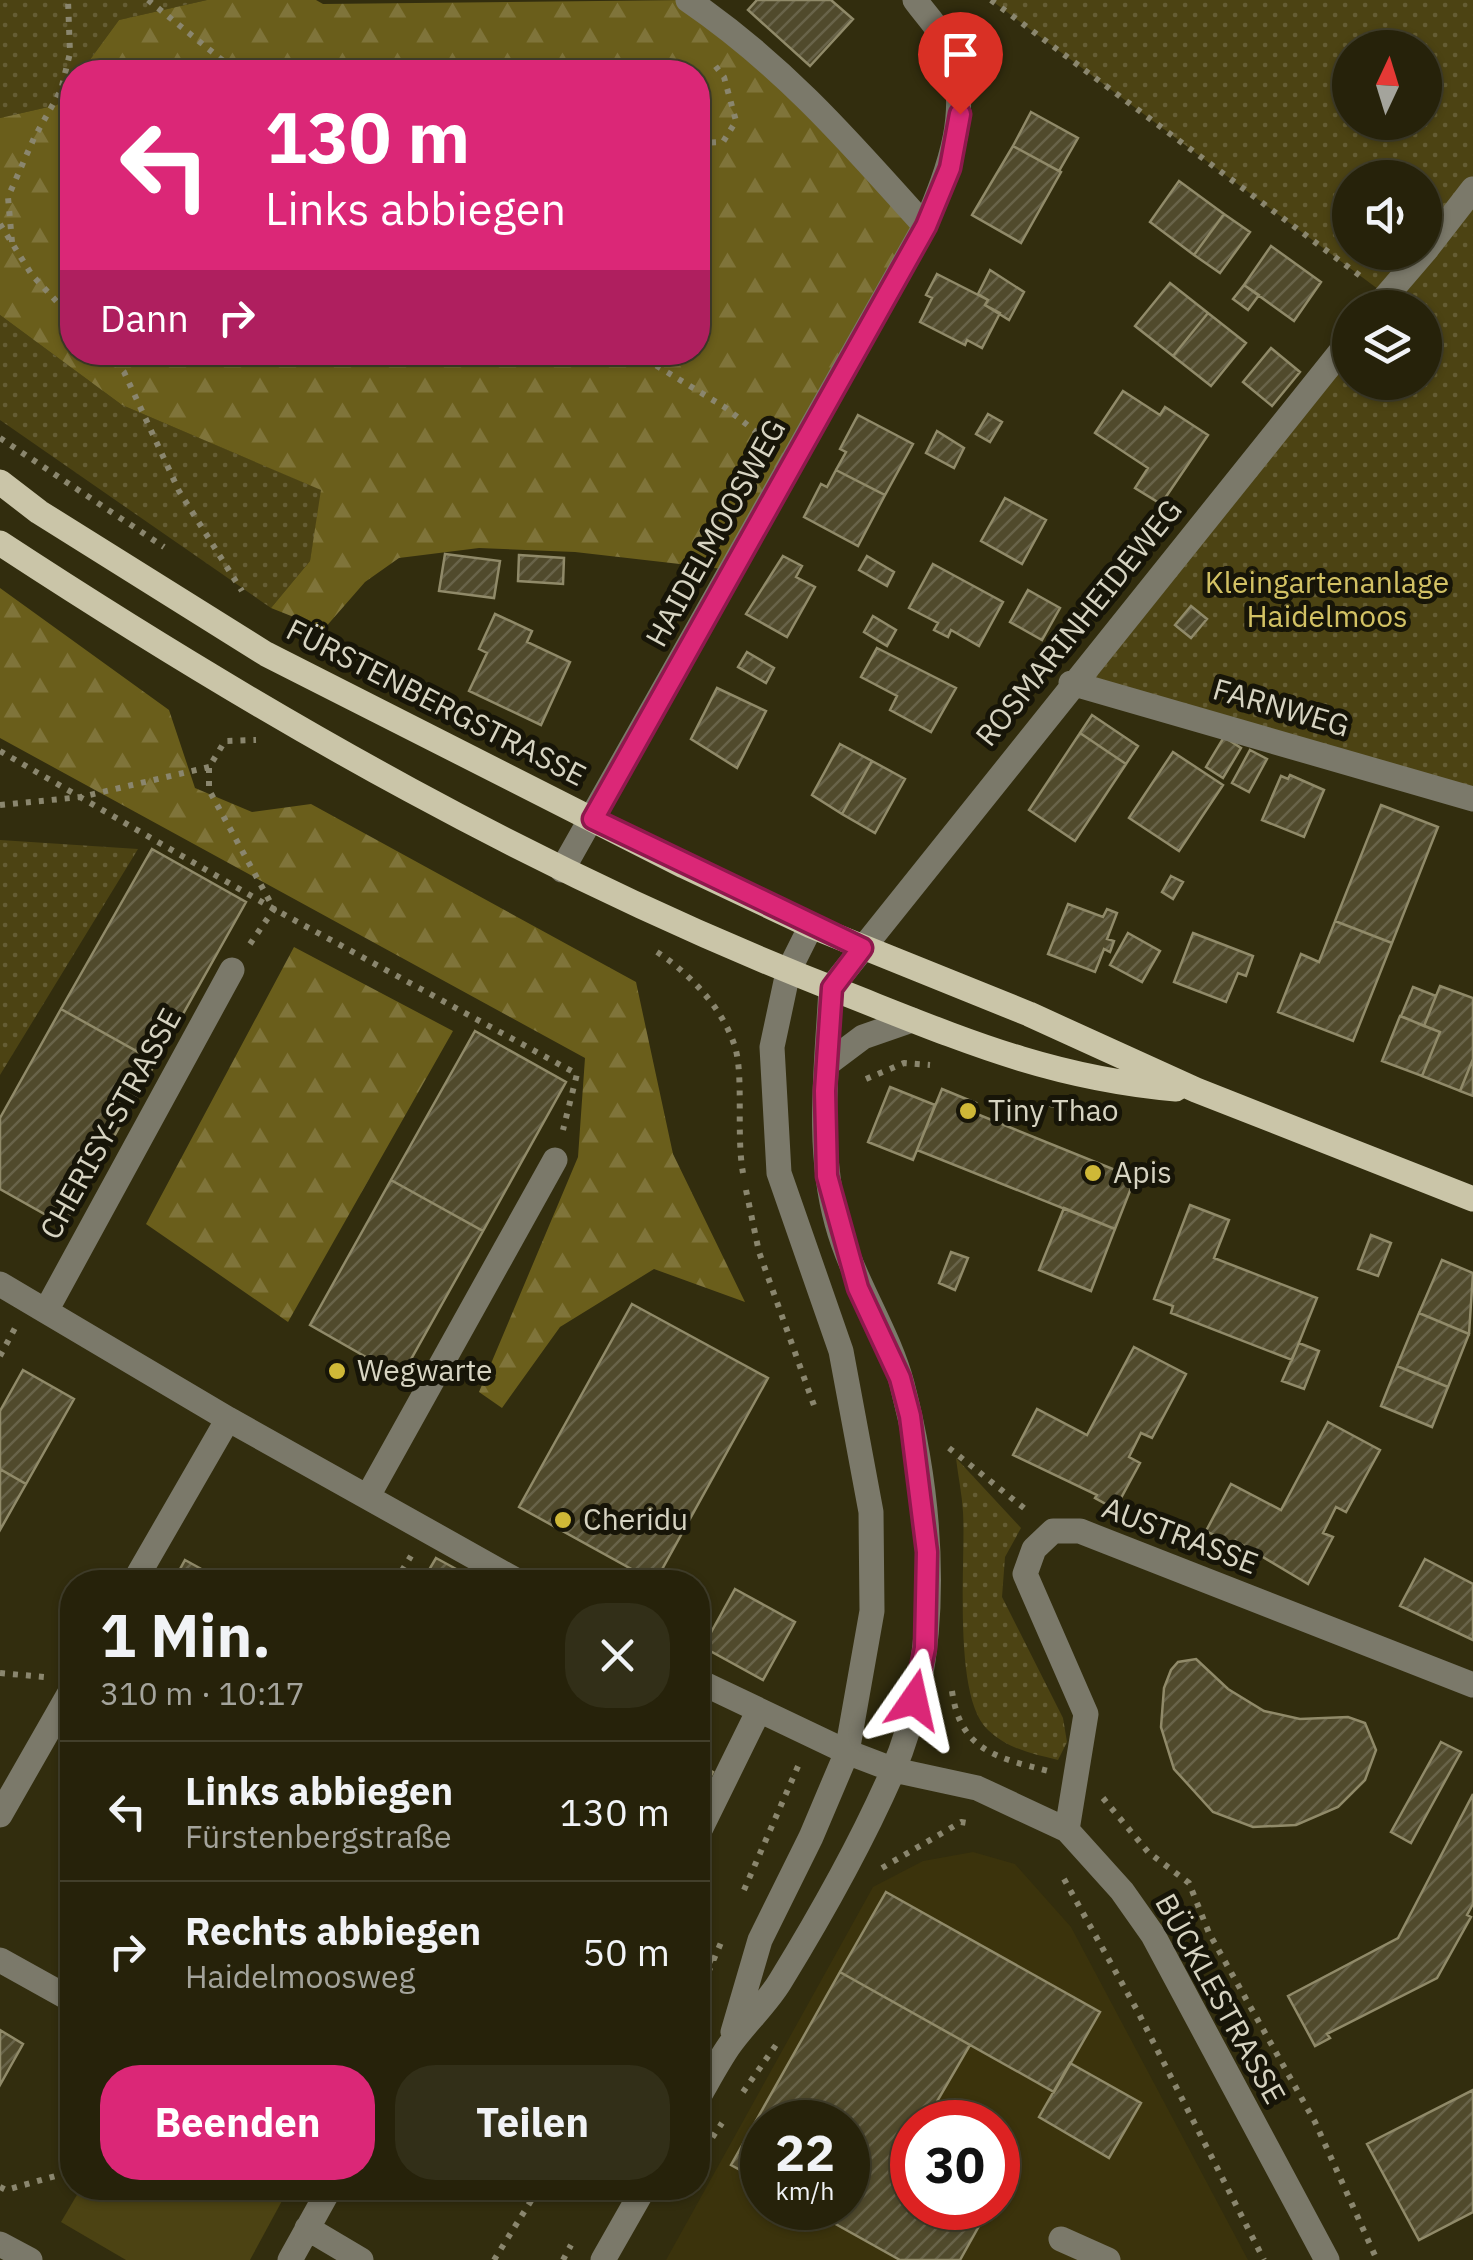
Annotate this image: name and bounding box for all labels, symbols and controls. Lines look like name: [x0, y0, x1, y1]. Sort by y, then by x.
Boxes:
pin: [918, 12, 1003, 115]
icon: arrive: [933, 27, 988, 82]
north arrow: [1332, 30, 1442, 140]
map controls: [1332, 30, 1442, 400]
text: 130 m: [265, 91, 470, 182]
icon: left: [100, 100, 230, 230]
button: sound: [1332, 160, 1442, 270]
text: Links abbiegen: [265, 179, 566, 237]
icon: right: [209, 290, 264, 345]
button: layers: [1332, 290, 1442, 400]
text: Dann: [100, 293, 189, 342]
street label: HAIDELMOOSWEG: [636, 412, 793, 653]
street label: ROSMARINHEIDEWEG: [966, 491, 1190, 754]
park label: Kleingartenanlage Haidelmoos: [1205, 562, 1449, 635]
street label: FÜRSTENBERGSTRASSE: [280, 609, 593, 794]
street label: FARNWEG: [1209, 668, 1354, 745]
street label: CHERISY-STRASSE: [30, 1001, 189, 1246]
place label: Tiny Thao: [988, 1090, 1119, 1129]
marker: Tiny Thao: [957, 1100, 979, 1122]
place label: Apis: [1113, 1152, 1172, 1191]
marker: Apis: [1082, 1162, 1104, 1184]
place label: Wegwarte: [357, 1350, 493, 1389]
marker: Wegwarte: [326, 1360, 348, 1382]
street label: AUSTRASSE: [1097, 1487, 1264, 1582]
place label: Cheridu: [583, 1499, 688, 1538]
marker: Cheridu: [552, 1509, 574, 1531]
text: 1 Min.: [100, 1595, 271, 1674]
button: close: [565, 1603, 670, 1708]
position arrow: [862, 1648, 966, 1752]
text: 310 m · 10:17: [100, 1672, 305, 1714]
text: Links abbiegen: [185, 1766, 453, 1815]
icon: left: [100, 1784, 155, 1839]
text: 130 m: [559, 1787, 670, 1836]
text: Fürstenbergstraße: [185, 1815, 452, 1857]
street label: BÜCKLESTRASSE: [1147, 1886, 1295, 2110]
text: Rechts abbiegen: [185, 1906, 481, 1955]
icon: right: [100, 1924, 155, 1979]
text: 50 m: [582, 1927, 670, 1976]
text: Haidelmoosweg: [185, 1955, 416, 1997]
button: Beenden: [100, 2065, 375, 2180]
button: Teilen: [395, 2065, 670, 2180]
speed limit sign: 30: [890, 2100, 1020, 2230]
text: 22: [775, 2120, 835, 2185]
text: km/h: [776, 2174, 834, 2207]

